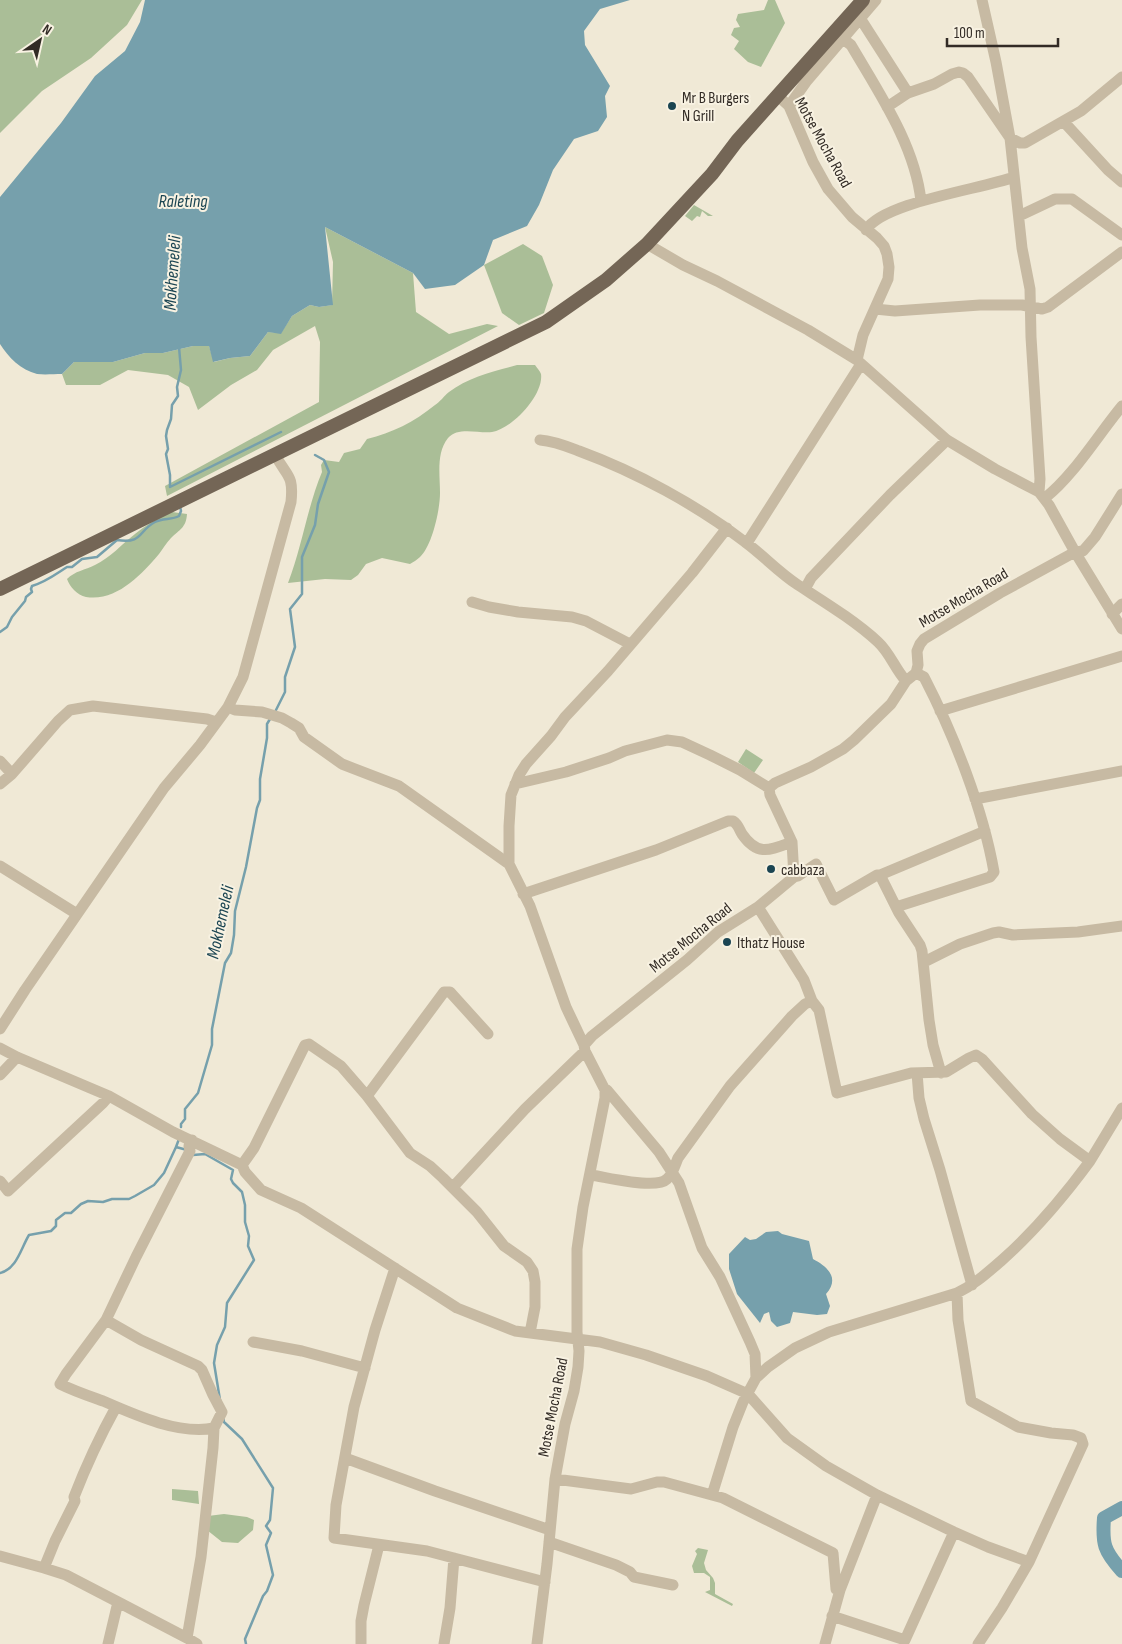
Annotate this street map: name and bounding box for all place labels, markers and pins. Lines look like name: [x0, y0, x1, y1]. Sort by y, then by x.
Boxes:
place label: Mr B Burgers N Grill: [682, 89, 749, 126]
marker: Mr B Burgers N Grill: [666, 100, 678, 112]
place label: cabbaza: [781, 861, 825, 880]
marker: cabbaza: [765, 863, 777, 875]
place label: Ithatz House: [737, 934, 805, 953]
marker: Ithatz House: [721, 936, 733, 948]

